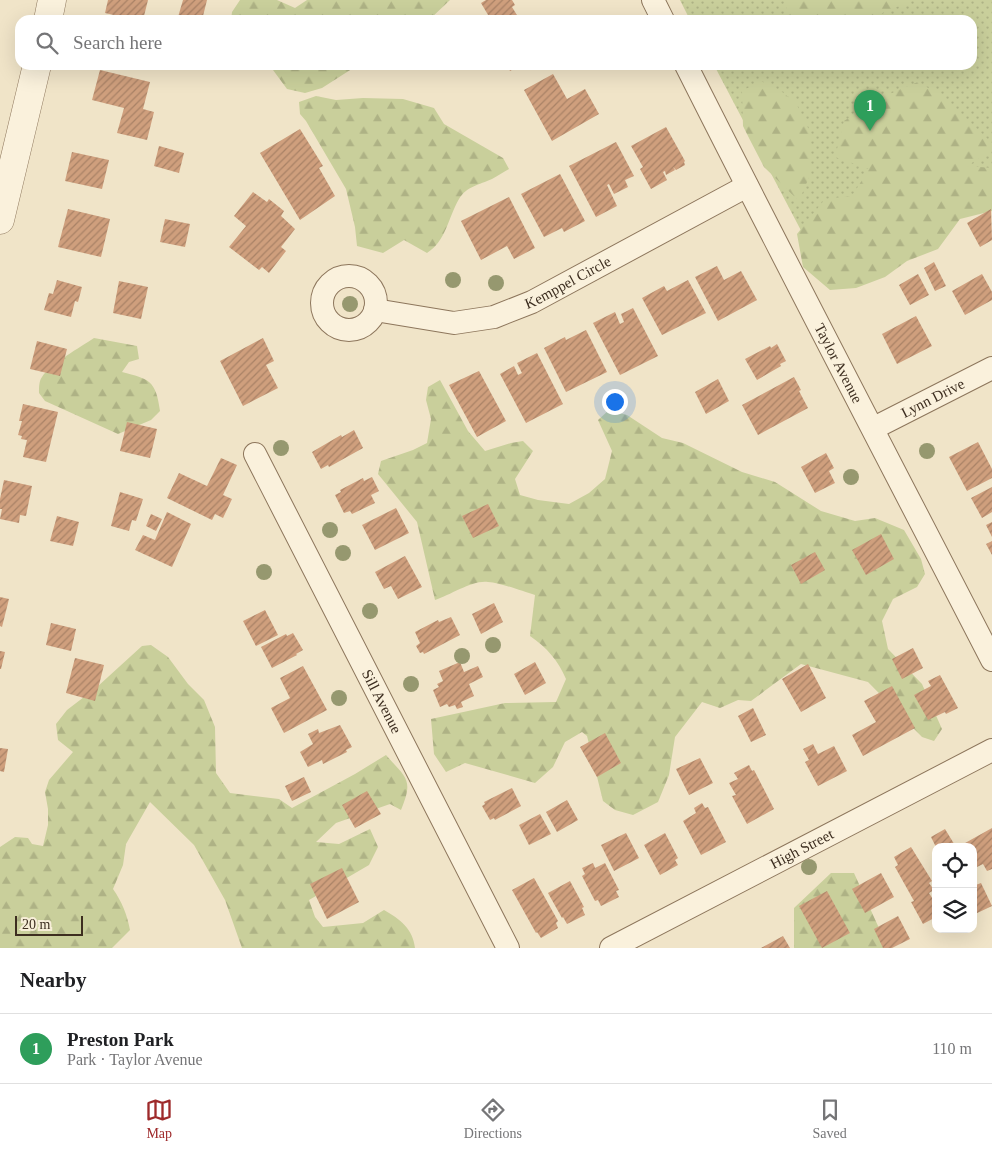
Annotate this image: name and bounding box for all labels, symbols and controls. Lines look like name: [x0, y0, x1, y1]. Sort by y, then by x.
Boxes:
search box: [15, 15, 977, 70]
icon: search: [33, 29, 61, 57]
text: Search here: [73, 32, 162, 53]
pin: 1: [854, 90, 886, 131]
street label: Kemppel Circle: [522, 253, 614, 312]
street label: Taylor Avenue: [811, 321, 866, 406]
street label: Lynn Drive: [899, 375, 967, 421]
your location: [602, 389, 628, 415]
street label: Sill Avenue: [359, 667, 405, 736]
street label: High Street: [768, 826, 837, 872]
map controls: [932, 843, 977, 933]
button: locate: [932, 843, 977, 888]
button: layers: [932, 888, 977, 933]
scale bar: [15, 913, 82, 936]
text: 20 m: [22, 917, 50, 932]
text: Nearby: [20, 968, 87, 992]
text: Preston Park: [67, 1029, 174, 1050]
text: 1: [32, 1040, 40, 1057]
text: 110 m: [932, 1040, 972, 1057]
text: Park · Taylor Avenue: [67, 1051, 203, 1068]
tab: Map: [145, 1096, 173, 1142]
tab: Directions: [464, 1096, 522, 1142]
tab: Saved: [813, 1096, 847, 1142]

